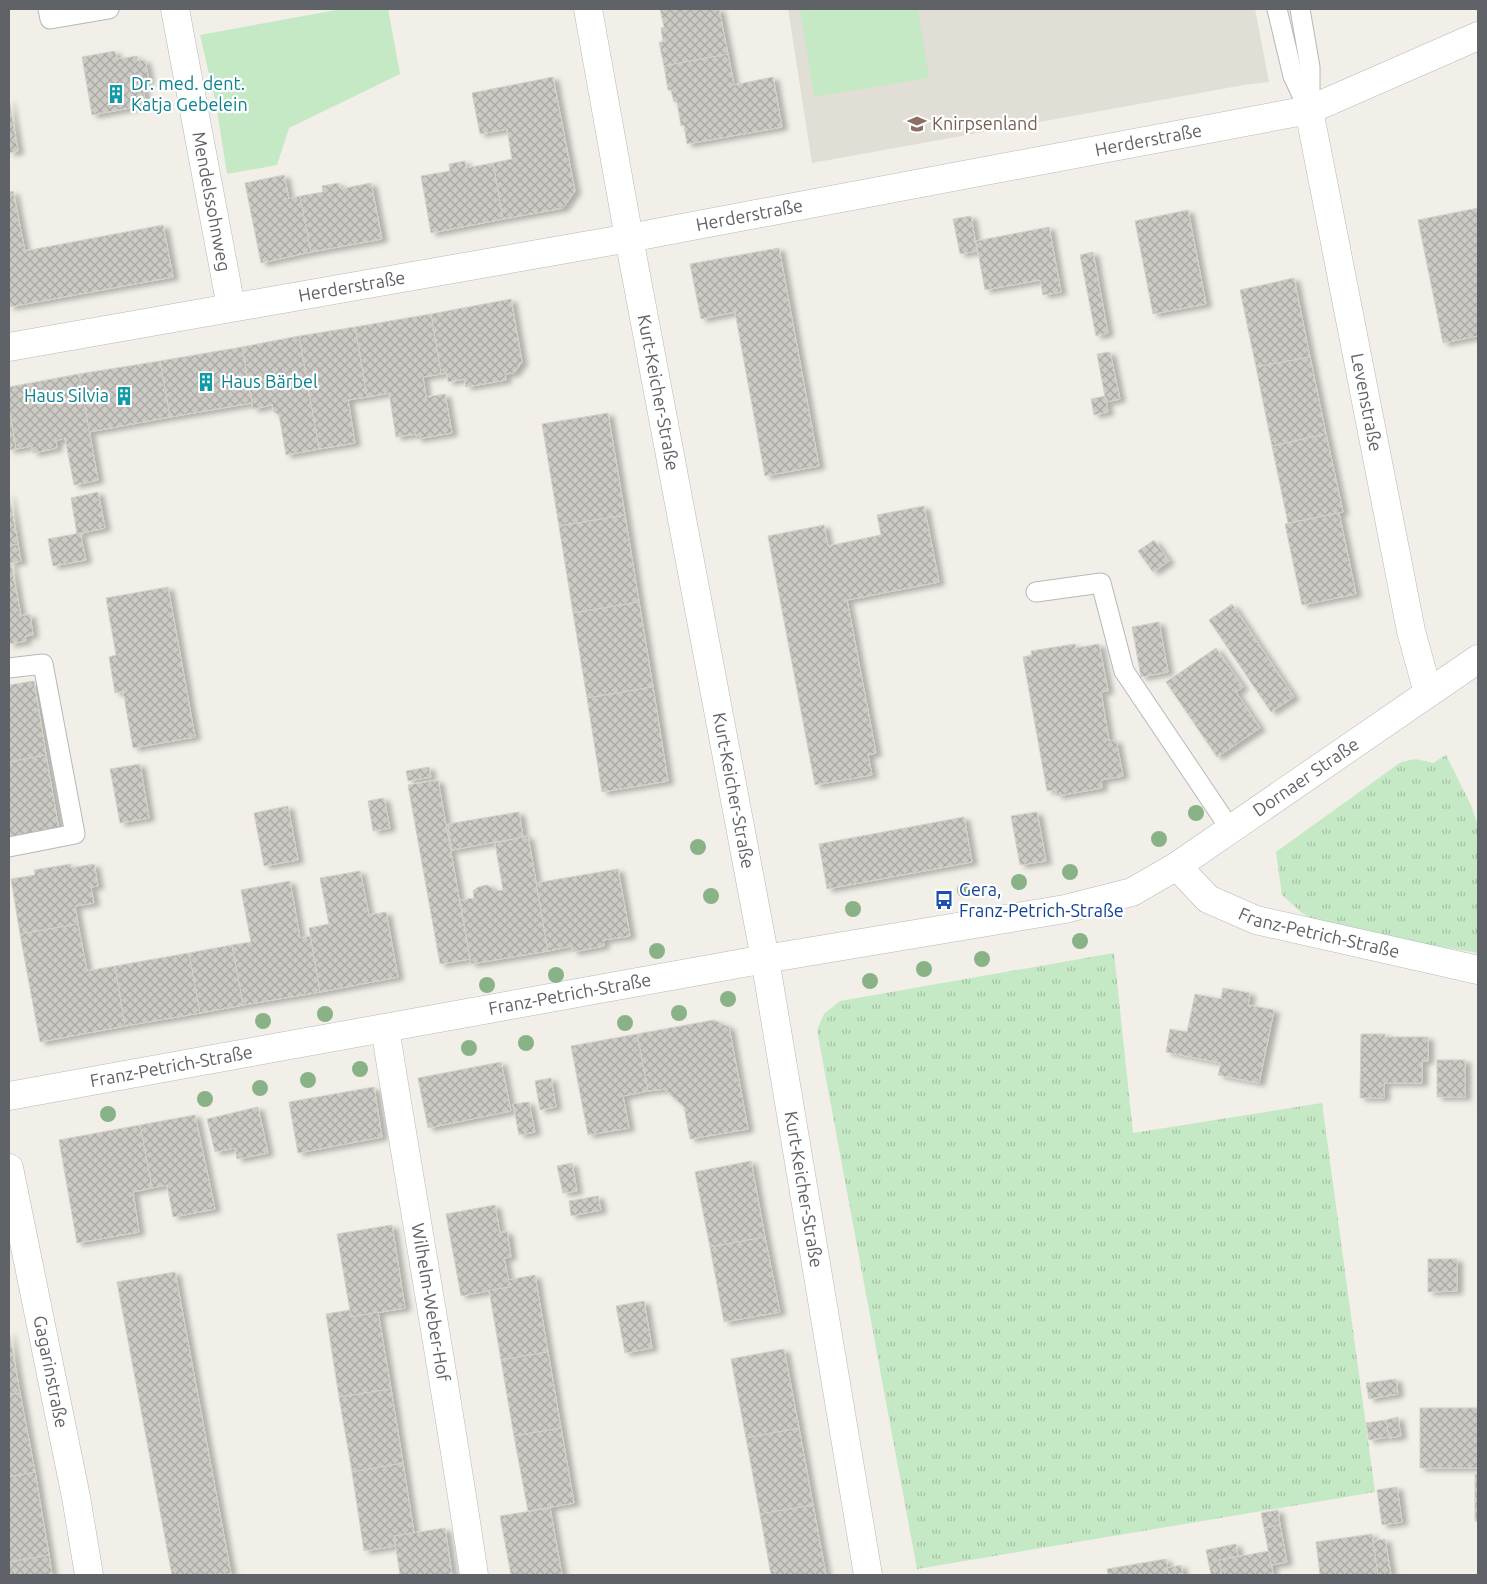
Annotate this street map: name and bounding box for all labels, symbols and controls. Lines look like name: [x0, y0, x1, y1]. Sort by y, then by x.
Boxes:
place label: Dr. med. dent. Katja Gebelein: [131, 73, 248, 114]
building icon: Dr. med. dent. Katja Gebelein: [105, 83, 127, 105]
school or university icon: Knirpsenland: [906, 113, 928, 135]
place label: Knirpsenland: [932, 113, 1038, 133]
street label: Herderstraße: [1093, 119, 1203, 159]
street label: Mendelssohnweg: [189, 130, 235, 273]
street label: Herderstraße: [694, 195, 804, 234]
street label: Herderstraße: [296, 267, 407, 305]
street label: Kurt-Keicher-Straße: [635, 313, 684, 472]
street label: Levenstraße: [1348, 351, 1387, 453]
building icon: Haus Bärbel: [195, 371, 217, 393]
place label: Haus Bärbel: [221, 371, 318, 391]
place label: Haus Silvia: [24, 385, 109, 405]
building icon: Haus Silvia: [113, 385, 135, 407]
street label: Kurt-Keicher-Straße: [710, 711, 759, 870]
street label: Dornaer Straße: [1249, 733, 1362, 820]
place label: Gera, Franz-Petrich-Straße: [959, 879, 1124, 920]
bus stop icon: Gera, Franz-Petrich-Straße: [933, 889, 955, 911]
street label: Franz-Petrich-Straße: [1236, 903, 1402, 961]
street label: Franz-Petrich-Straße: [487, 969, 653, 1018]
street label: Franz-Petrich-Straße: [88, 1041, 254, 1090]
street label: Kurt-Keicher-Straße: [782, 1109, 827, 1269]
street label: Wilhelm-Weber-Hof: [408, 1221, 454, 1383]
street label: Gagarinstraße: [30, 1314, 73, 1430]

